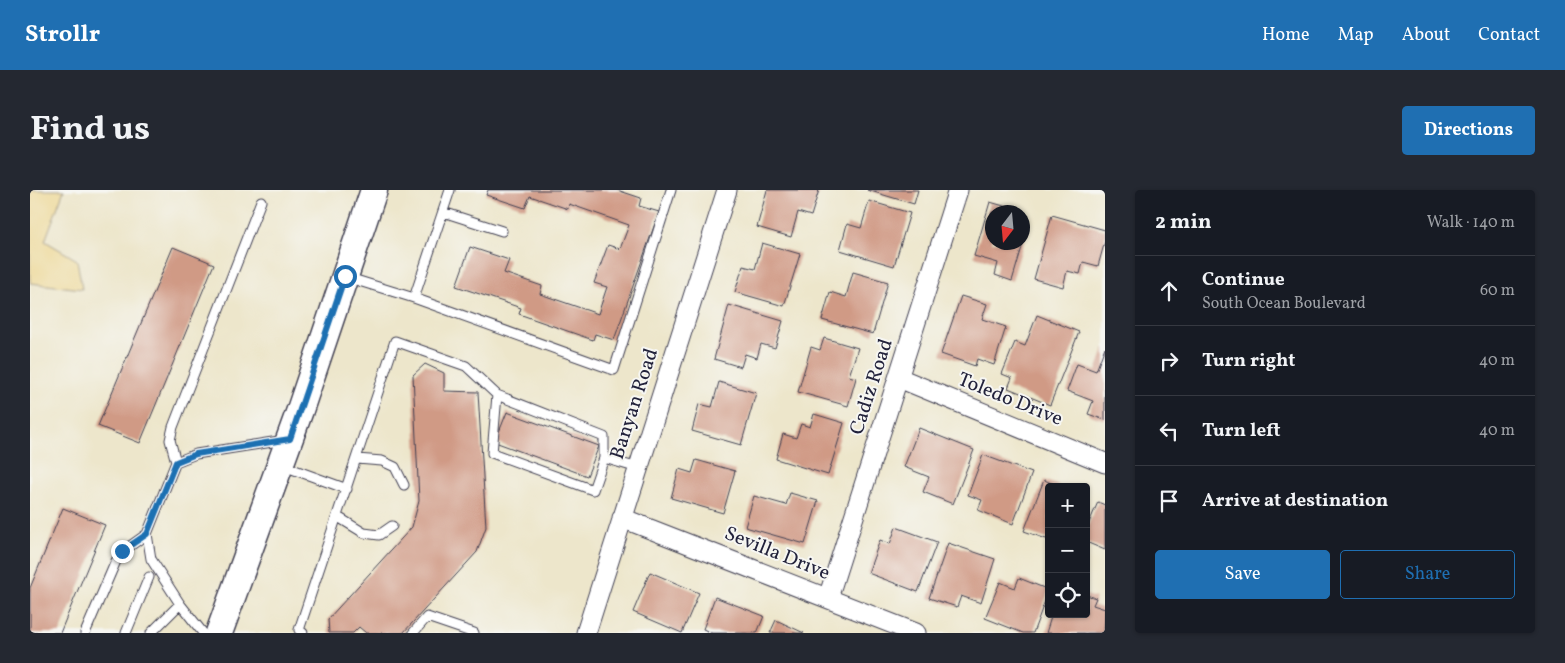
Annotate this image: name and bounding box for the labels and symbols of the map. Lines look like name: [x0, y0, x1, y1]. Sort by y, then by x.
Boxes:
north arrow: [985, 205, 1030, 250]
route start: [334, 265, 357, 288]
street label: Cadiz Road: [843, 335, 901, 439]
street label: Banyan Road: [604, 345, 666, 463]
street label: Toledo Drive: [953, 366, 1067, 434]
street label: Sevilla Drive: [720, 520, 834, 588]
route end: [111, 540, 134, 563]

